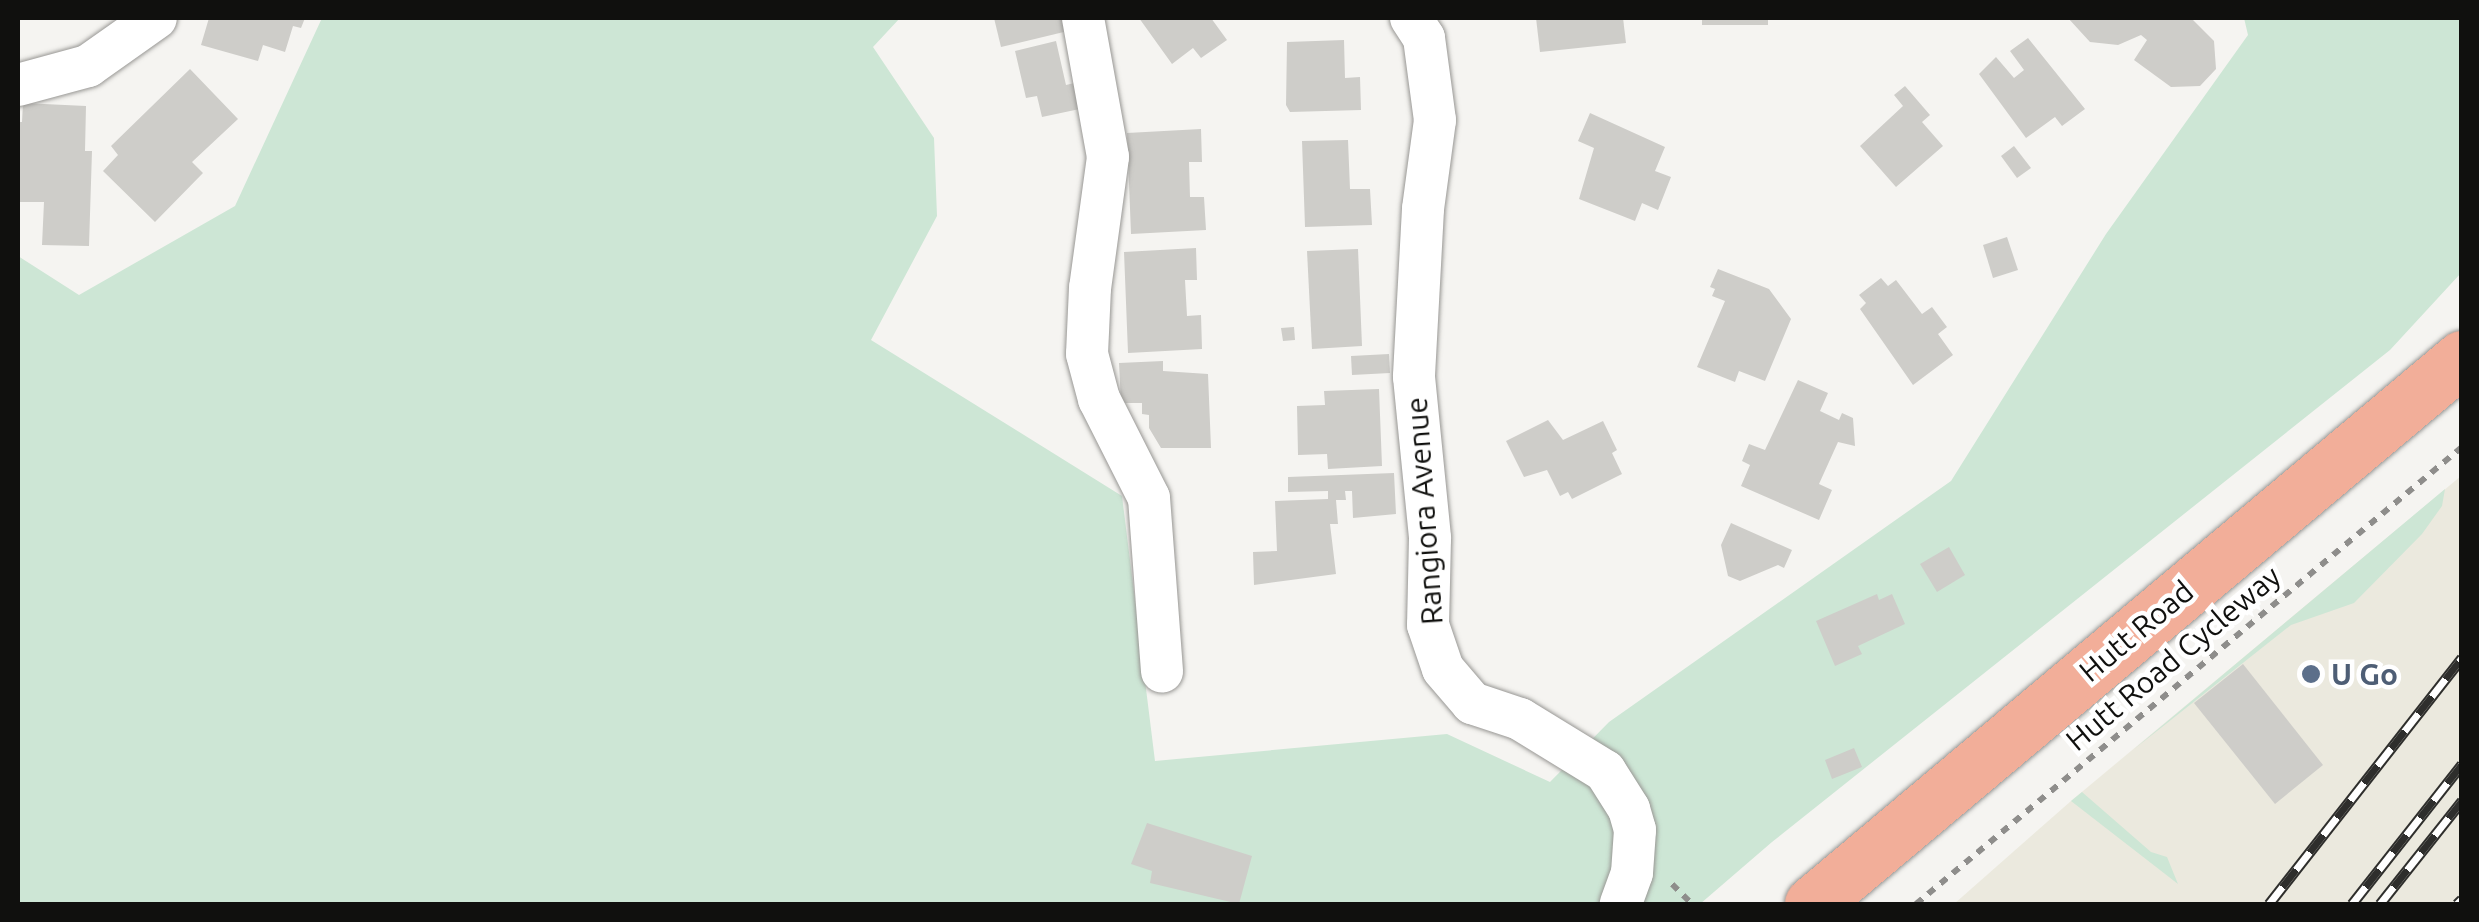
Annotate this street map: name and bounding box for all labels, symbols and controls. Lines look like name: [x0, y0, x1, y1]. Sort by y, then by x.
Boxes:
street label: Rangiora Avenue: [1398, 396, 1450, 626]
street label: Hutt Road Cycleway: [2058, 558, 2288, 758]
street label: Hutt Road: [2072, 573, 2200, 689]
place label: U Go: [2331, 656, 2398, 692]
marker: U Go: [2300, 663, 2322, 685]

